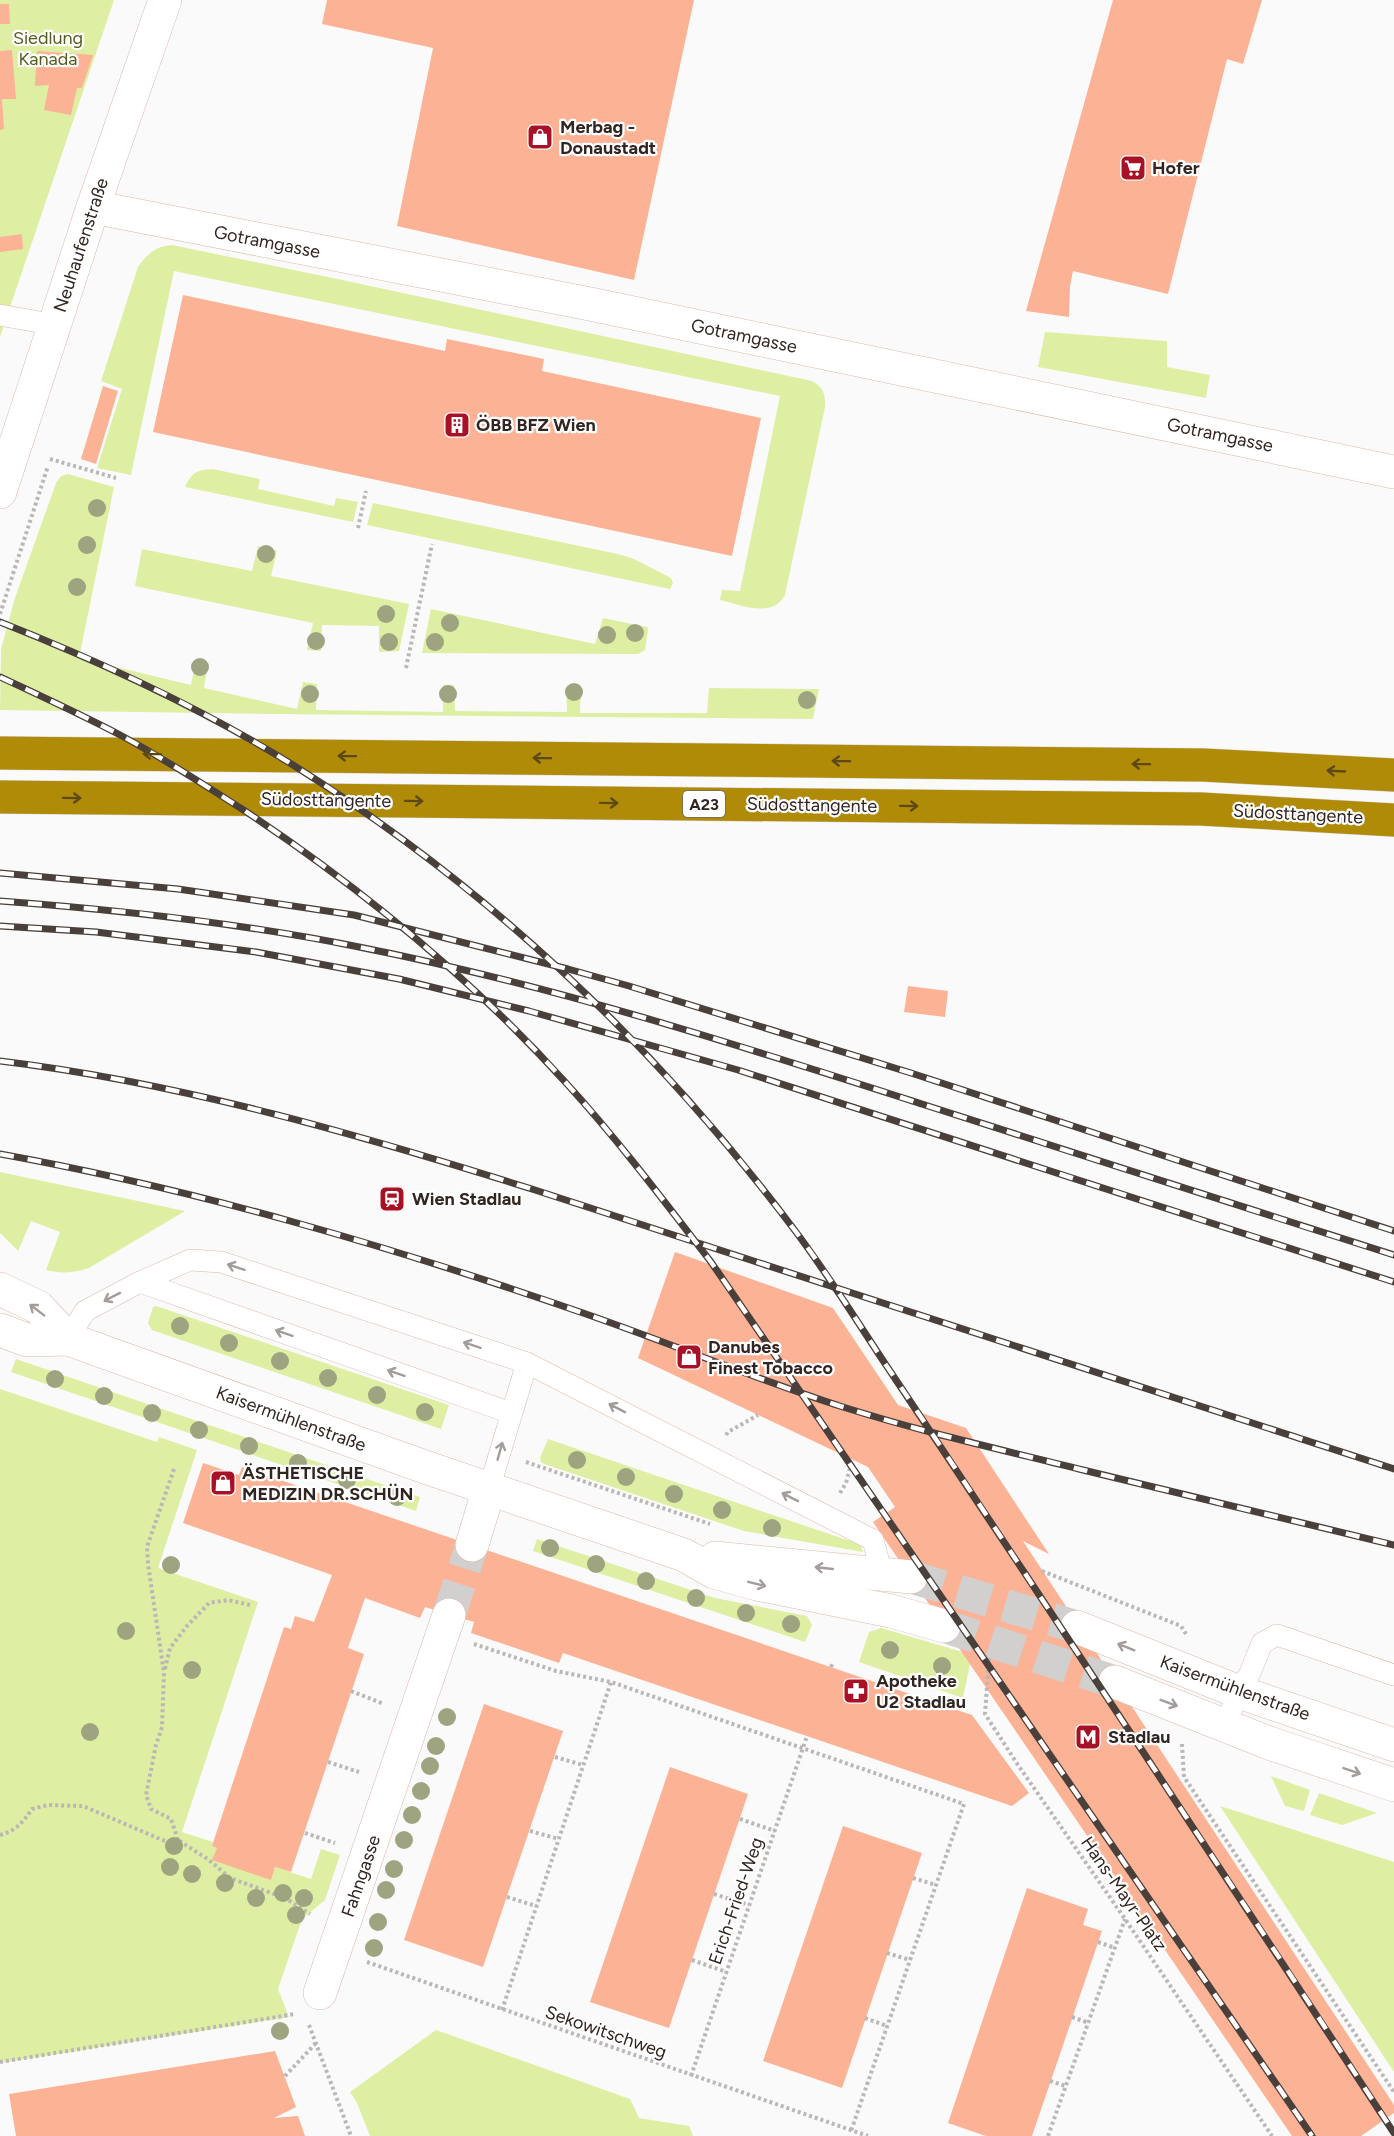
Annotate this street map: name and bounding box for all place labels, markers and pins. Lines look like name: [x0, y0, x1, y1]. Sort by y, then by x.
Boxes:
place label: Merbag - Donaustadt: [560, 116, 656, 159]
shop icon: Merbag - Donaustadt: [525, 122, 555, 152]
supermarket icon: Hofer: [1118, 153, 1148, 183]
place label: Hofer: [1152, 157, 1200, 179]
building icon: ÖBB BFZ Wien: [442, 410, 472, 440]
place label: ÖBB BFZ Wien: [476, 414, 596, 436]
station icon: Wien Stadlau: [377, 1184, 407, 1214]
place label: Wien Stadlau: [412, 1188, 521, 1210]
place label: Danubes Finest Tobacco: [708, 1336, 833, 1379]
shop icon: Danubes Finest Tobacco: [674, 1342, 704, 1372]
place label: ÄSTHETISCHE MEDIZIN DR.SCHÜN: [242, 1462, 413, 1505]
shop icon: ÄSTHETISCHE MEDIZIN DR.SCHÜN: [208, 1468, 238, 1498]
place label: Apotheke U2 Stadlau: [876, 1670, 966, 1713]
pharmacy icon: Apotheke U2 Stadlau: [841, 1676, 871, 1706]
metro station icon: Stadlau: [1073, 1722, 1103, 1752]
place label: Stadlau: [1108, 1726, 1171, 1748]

